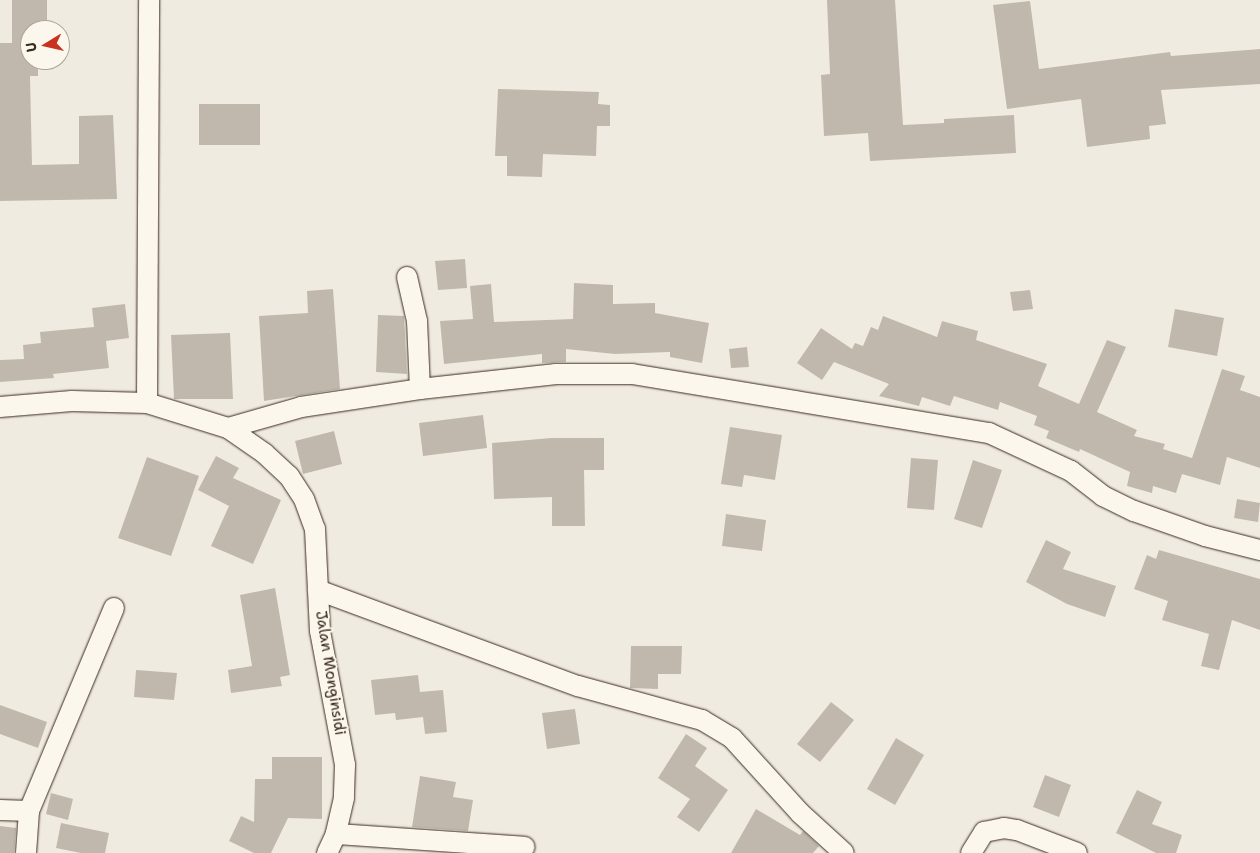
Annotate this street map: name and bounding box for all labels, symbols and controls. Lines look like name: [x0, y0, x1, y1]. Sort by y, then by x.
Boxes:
north arrow: [20, 20, 70, 70]
text: U: [22, 41, 41, 53]
street label: Jalan Monginsidi: [311, 610, 349, 736]

